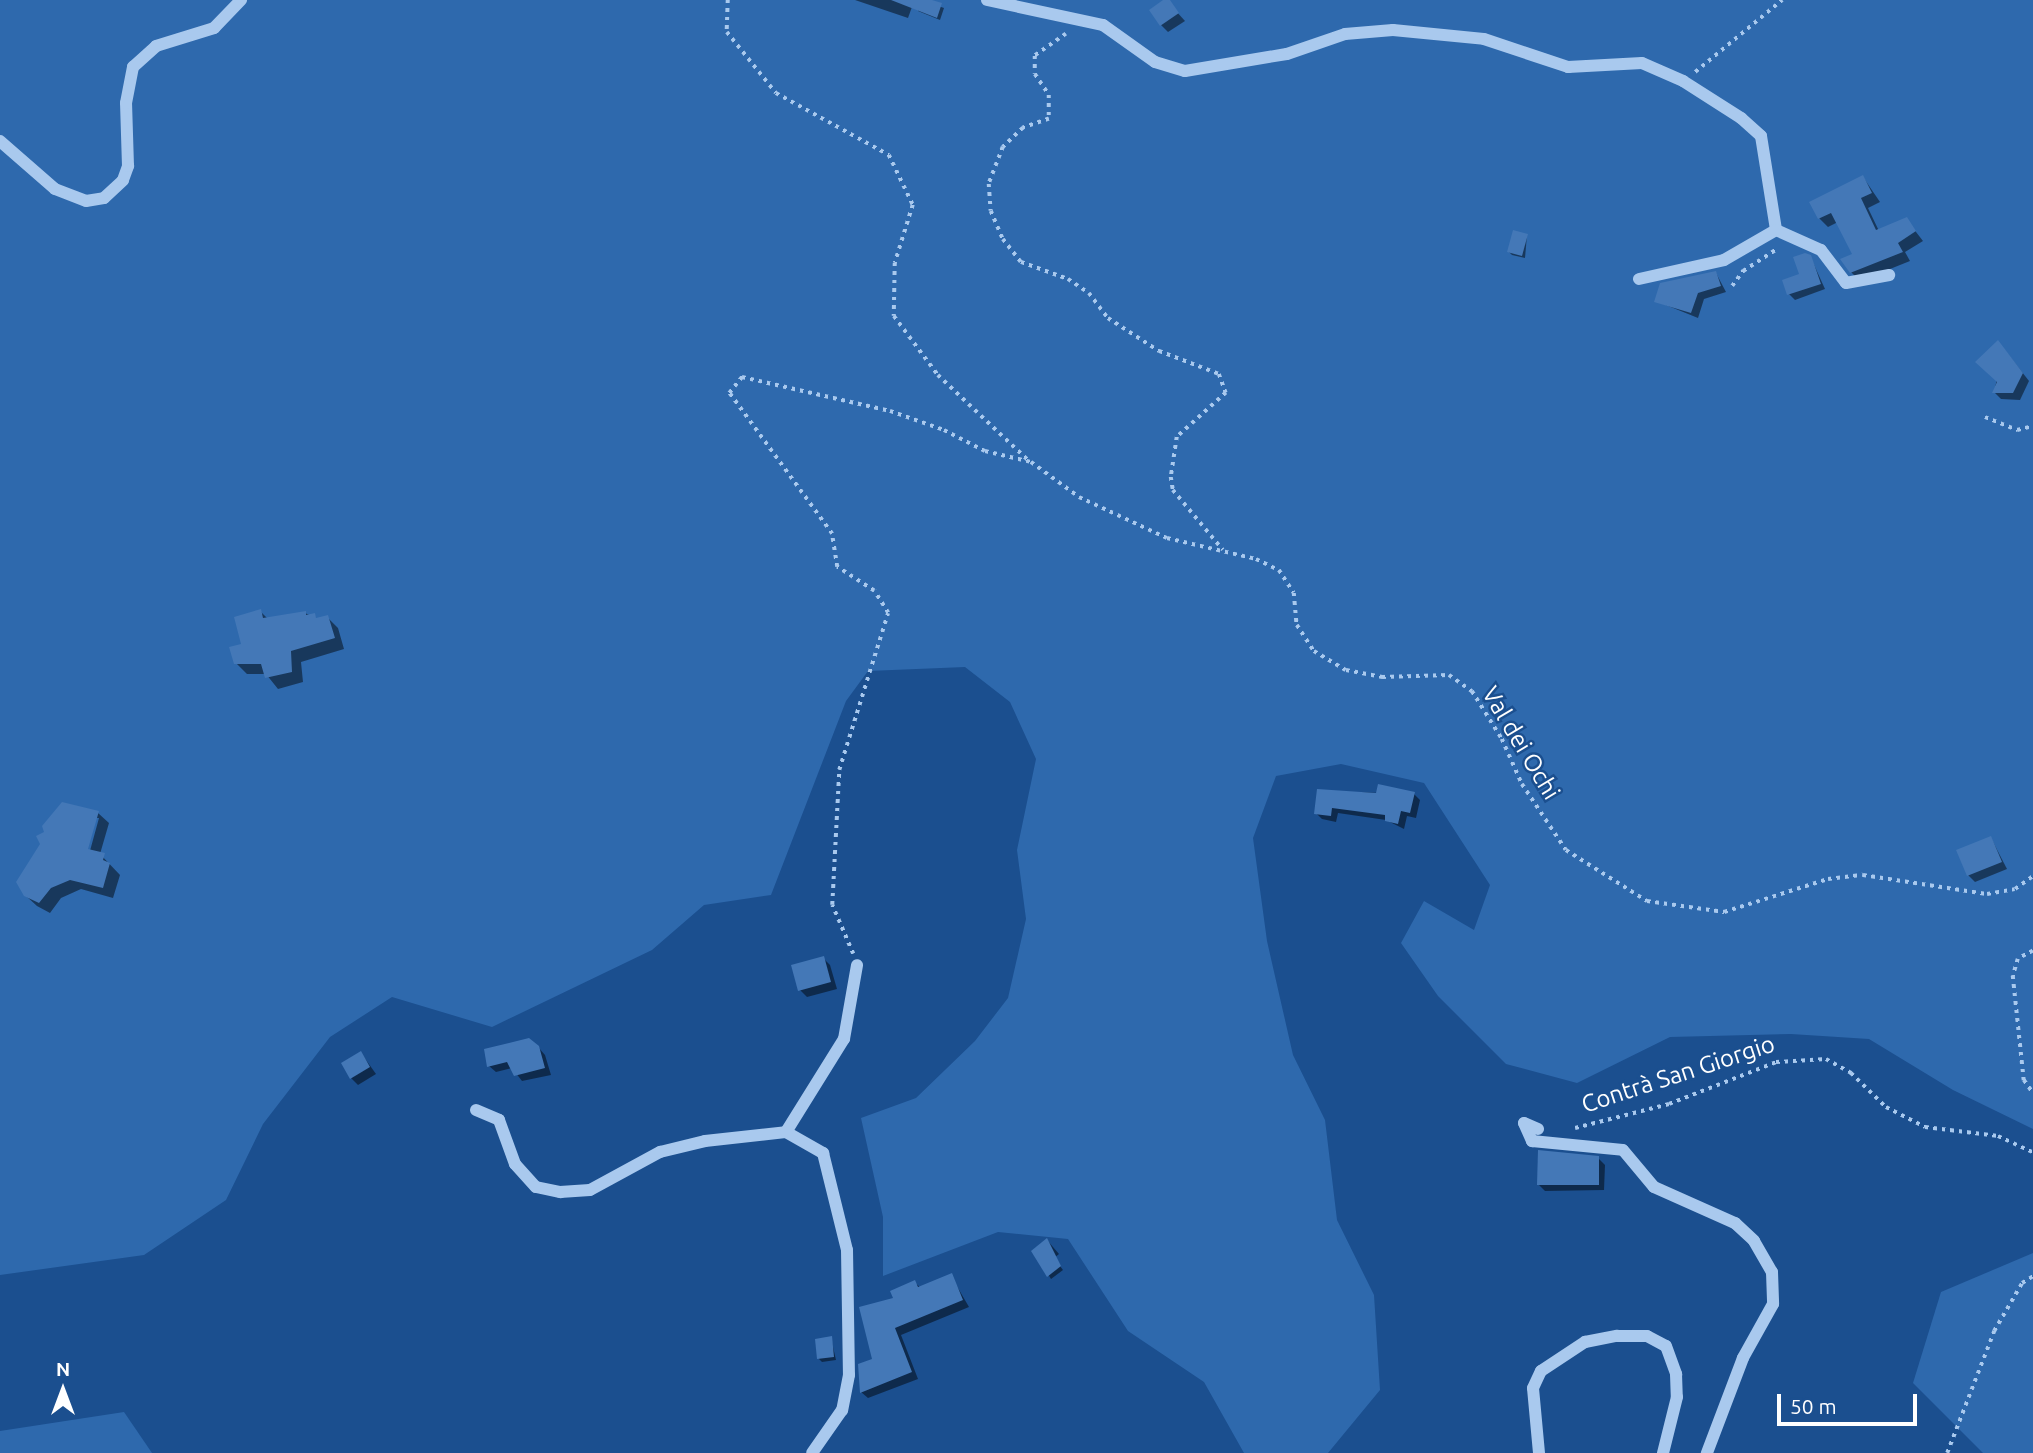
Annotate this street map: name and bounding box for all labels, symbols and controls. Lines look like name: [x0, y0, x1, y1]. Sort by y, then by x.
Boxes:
street label: Val dei Ochi: [1476, 681, 1566, 805]
street label: Contrà San Giorgio: [1578, 1029, 1778, 1119]
north arrow: [28, 1355, 98, 1425]
text: N: [56, 1358, 70, 1380]
scale bar: [1781, 1380, 1921, 1424]
text: 50 m: [1790, 1394, 1837, 1418]

